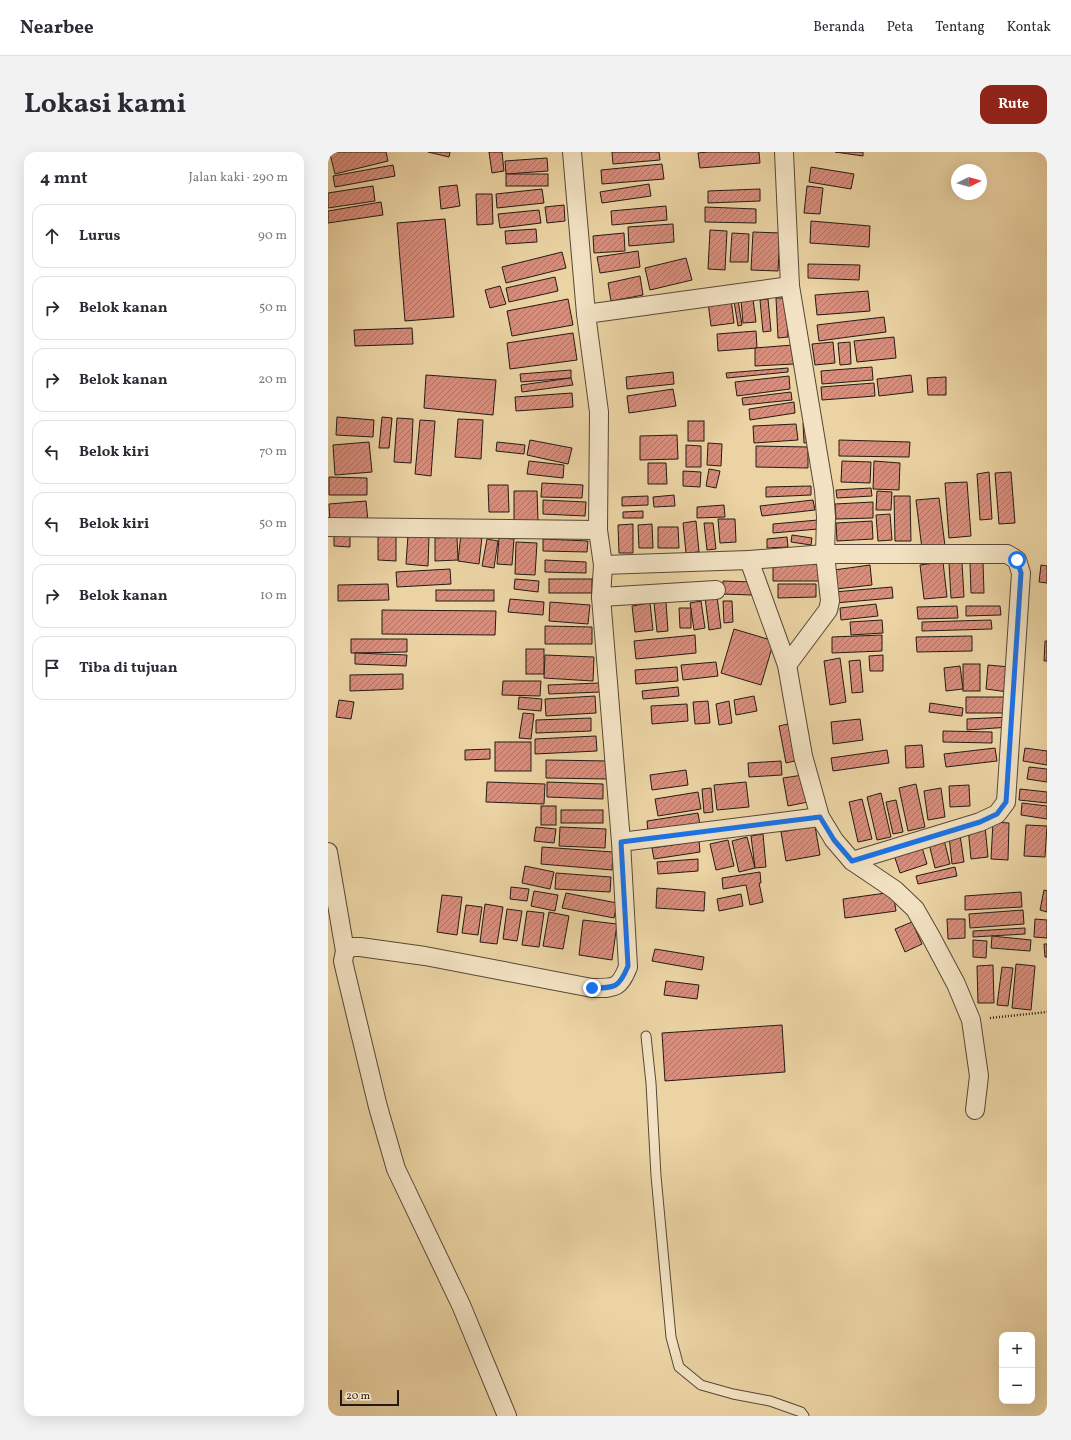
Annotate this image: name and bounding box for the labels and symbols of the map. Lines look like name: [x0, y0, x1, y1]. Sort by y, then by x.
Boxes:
north arrow: [951, 164, 987, 200]
route start: [1008, 551, 1026, 569]
route end: [583, 979, 601, 997]
scale bar: [340, 1388, 399, 1407]

